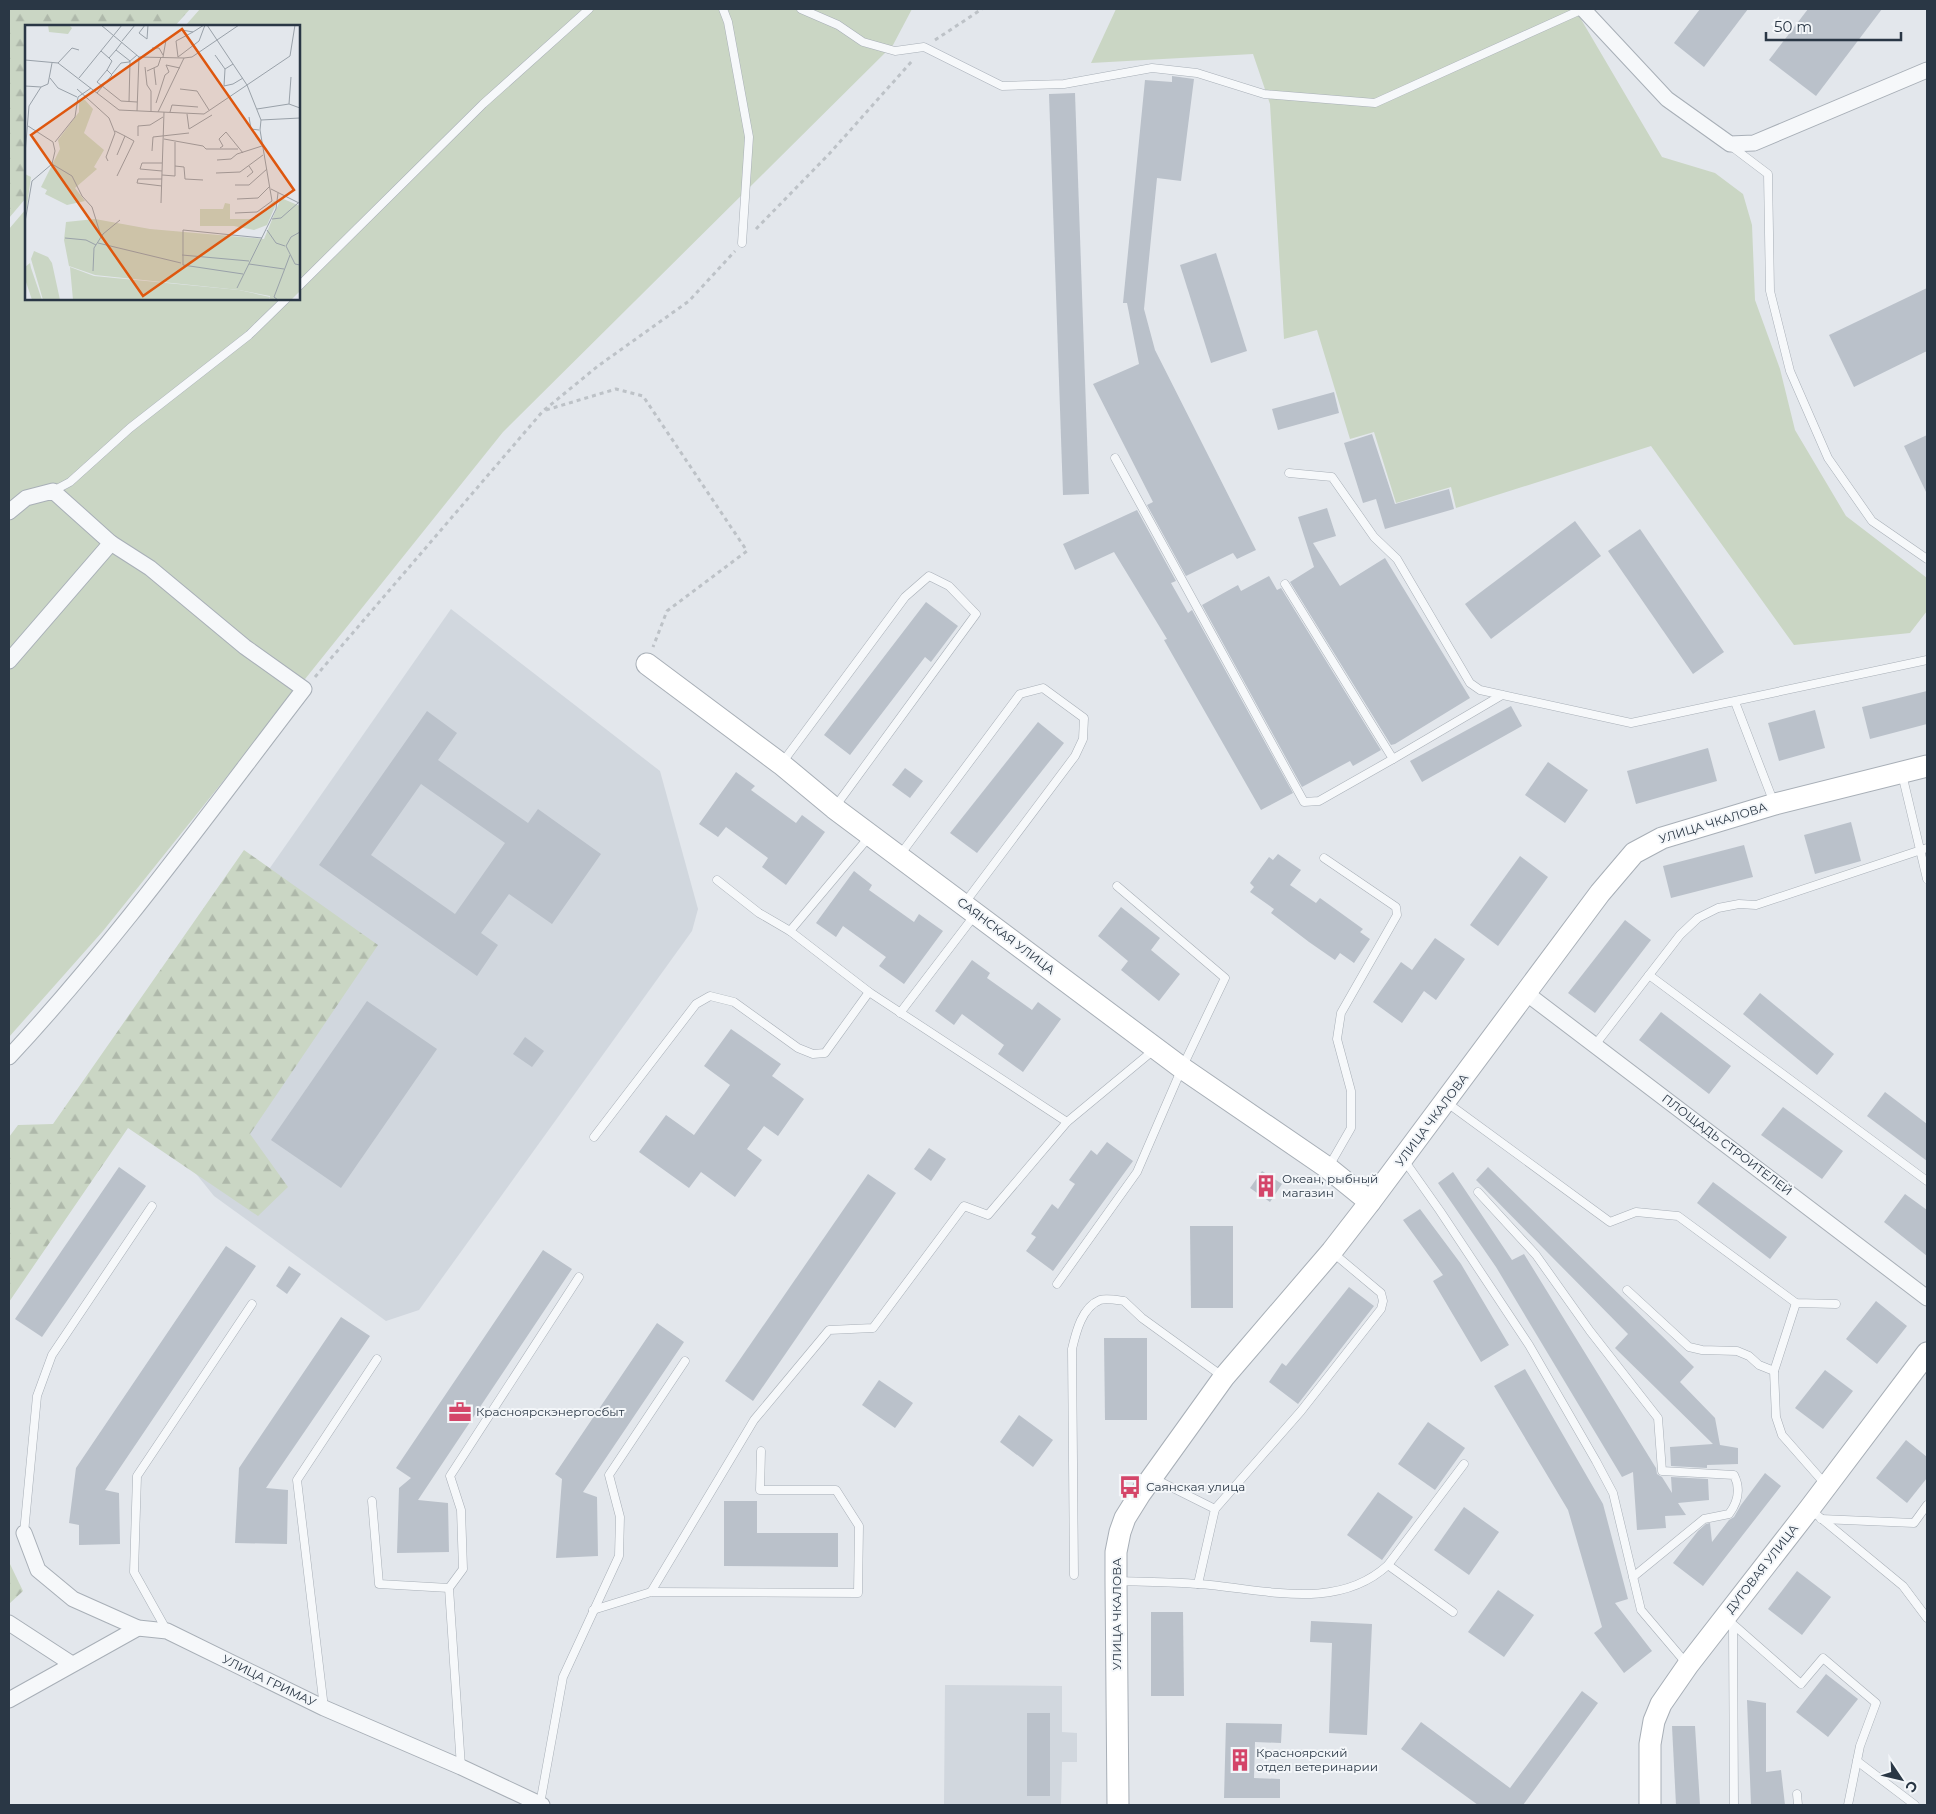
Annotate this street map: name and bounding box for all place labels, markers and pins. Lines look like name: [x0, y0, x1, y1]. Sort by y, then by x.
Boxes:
place label: Океан, рыбный магазин: [1282, 1171, 1378, 1200]
building icon: Океан, рыбный магазин: [1253, 1173, 1279, 1199]
office icon: Красноярскэнергосбыт: [447, 1399, 473, 1425]
place label: Красноярскэнергосбыт: [476, 1404, 625, 1419]
bus stop icon: Саянская улица: [1117, 1474, 1143, 1500]
place label: Саянская улица: [1146, 1479, 1245, 1494]
place label: Красноярский отдел ветеринарии: [1256, 1745, 1378, 1774]
building icon: Красноярский отдел ветеринарии: [1227, 1747, 1253, 1773]

